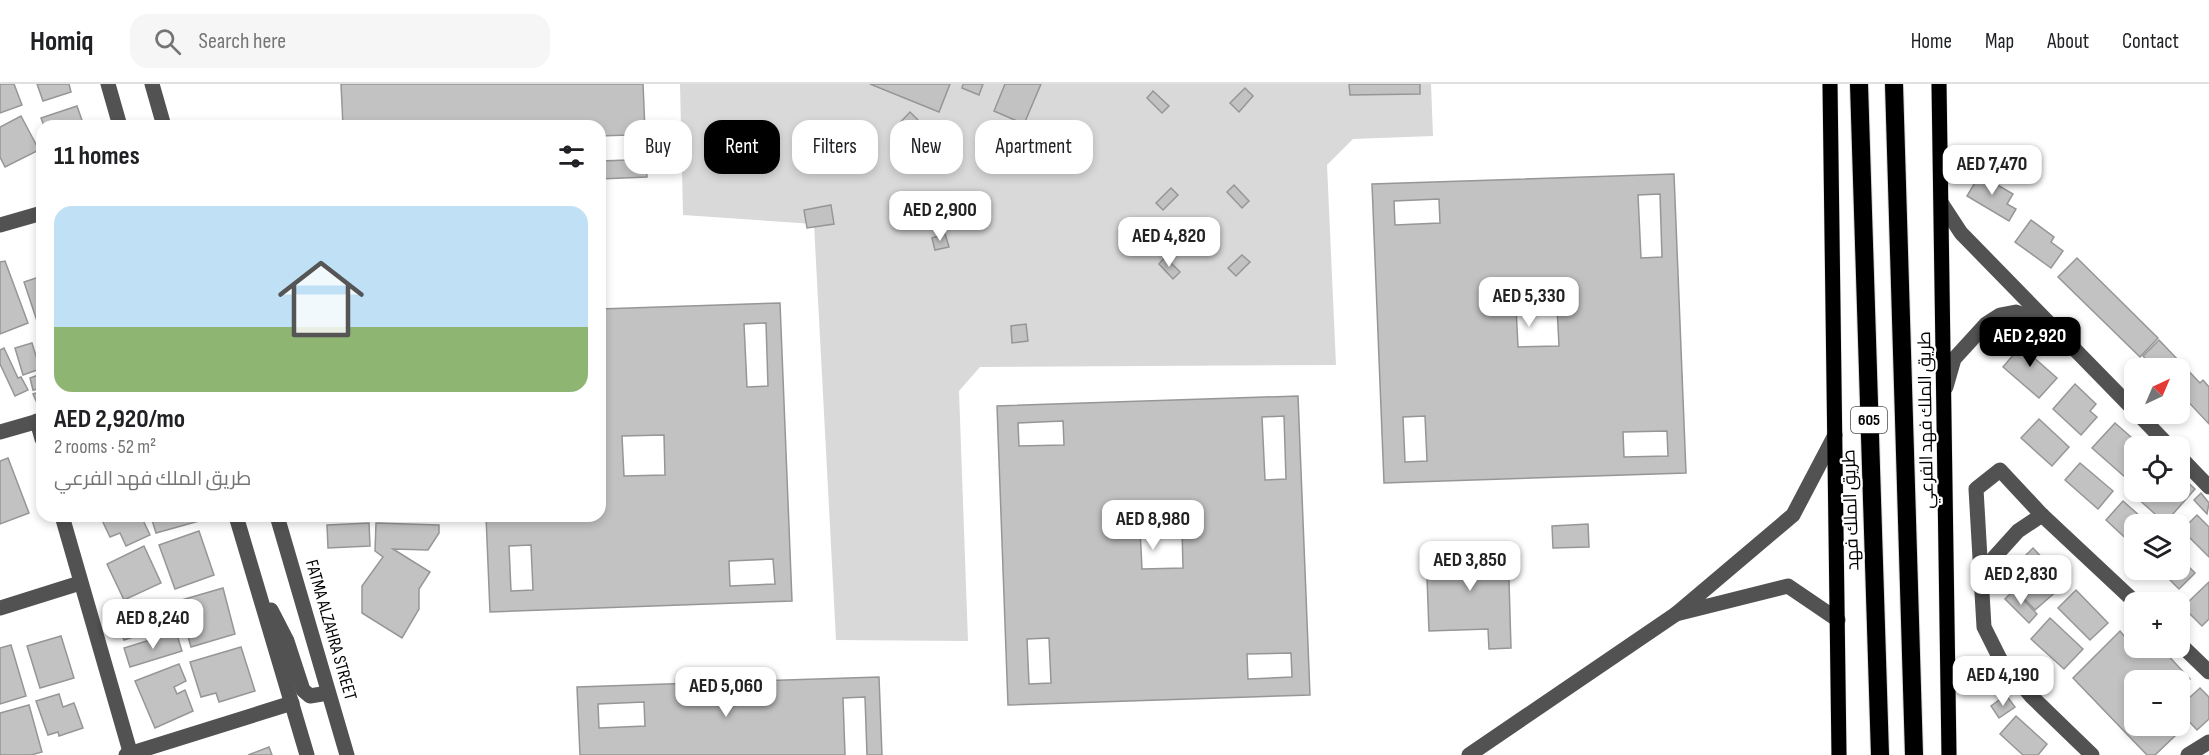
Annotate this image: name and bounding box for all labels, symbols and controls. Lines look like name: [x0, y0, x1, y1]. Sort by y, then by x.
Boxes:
search box: [130, 14, 550, 68]
text: Homiq: [30, 25, 94, 58]
icon: search: [151, 25, 184, 58]
text: Search here: [199, 28, 286, 55]
text: Home: [1911, 29, 1952, 54]
text: Map: [1985, 29, 2014, 54]
text: About: [2047, 29, 2089, 54]
text: Contact: [2122, 29, 2179, 54]
chip: Buy: [624, 120, 692, 174]
chip: Rent: [704, 120, 780, 174]
chip: Filters: [792, 120, 878, 174]
chip: New: [890, 120, 963, 174]
chip: Apartment: [975, 120, 1093, 174]
icon: filters: [555, 140, 588, 173]
text: 11 homes: [54, 141, 140, 172]
pin: AED 7,470: [1923, 145, 2061, 196]
text: AED 7,470: [1957, 152, 2027, 176]
pin: AED 2,900: [871, 191, 1009, 242]
text: AED 2,900: [903, 198, 977, 222]
pin: AED 4,820: [1100, 217, 1238, 268]
text: AED 4,820: [1132, 224, 1206, 248]
icon: home: [267, 245, 375, 353]
pin: AED 5,330: [1460, 277, 1598, 328]
text: AED 5,330: [1493, 284, 1565, 308]
pin: AED 2,920: [1961, 317, 2099, 368]
text: AED 2,920: [1994, 324, 2066, 348]
street label: طريق الملك فهد الفرعي: [1914, 331, 1941, 509]
north arrow: [2124, 358, 2190, 424]
map controls: [2124, 358, 2190, 736]
text: AED 2,920/mo: [54, 404, 185, 435]
road number: 605: [1851, 407, 1887, 433]
text: 2 rooms · 52 m²: [54, 435, 156, 459]
button: locate: [2124, 436, 2190, 502]
street label: طريق الملك فهد: [1838, 449, 1865, 571]
text: طريق الملك فهد الفرعي: [54, 467, 251, 491]
pin: AED 8,980: [1084, 500, 1222, 551]
text: AED 8,980: [1116, 507, 1190, 531]
button: layers: [2124, 514, 2190, 580]
pin: AED 3,850: [1401, 541, 1539, 592]
text: AED 3,850: [1434, 548, 1507, 572]
pin: AED 2,830: [1952, 555, 2090, 606]
street label: FATMA ALZAHRA STREET: [301, 557, 361, 703]
text: AED 2,830: [1984, 562, 2058, 586]
button: +: [2124, 592, 2190, 658]
pin: AED 8,240: [84, 599, 222, 650]
text: AED 8,240: [116, 606, 190, 630]
pin: AED 4,190: [1934, 656, 2072, 707]
text: AED 4,190: [1967, 663, 2039, 687]
pin: AED 5,060: [657, 667, 795, 718]
button: −: [2124, 670, 2190, 736]
text: AED 5,060: [689, 674, 763, 698]

